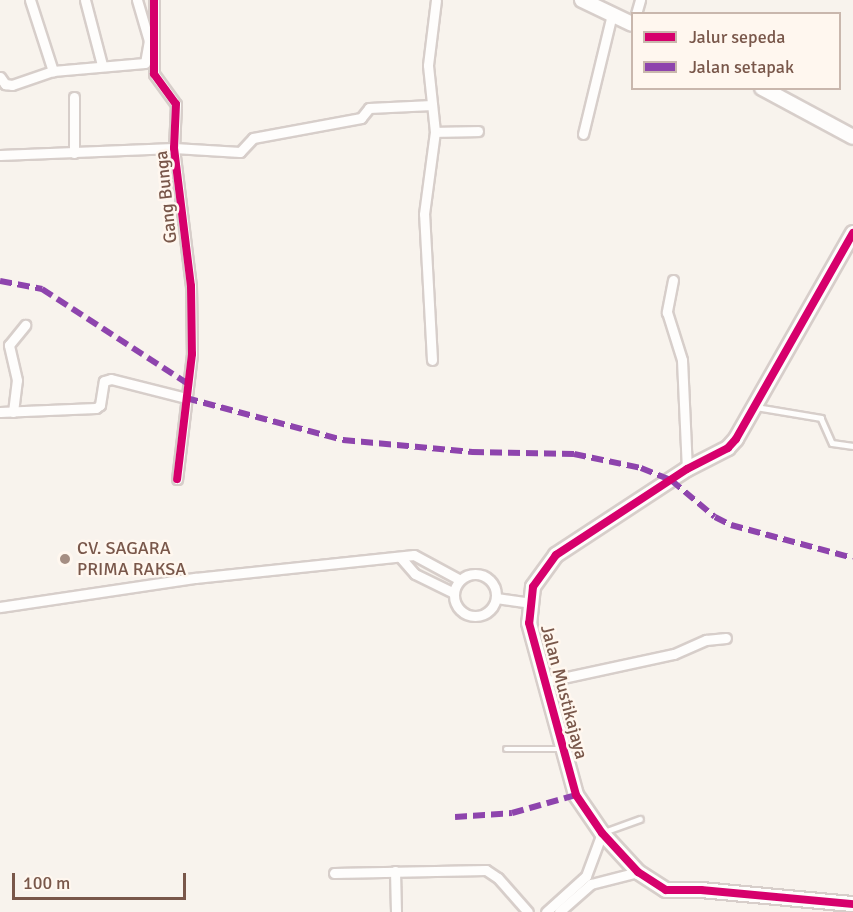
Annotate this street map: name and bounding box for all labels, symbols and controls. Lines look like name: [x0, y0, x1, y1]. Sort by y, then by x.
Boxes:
legend: [631, 12, 841, 90]
text: Jalur sepeda: [689, 26, 785, 48]
text: Jalan setapak: [689, 56, 794, 78]
street label: Gang Bunga: [150, 150, 182, 244]
place label: CV. SAGARA PRIMA RAKSA: [77, 538, 186, 580]
marker: CV. SAGARA PRIMA RAKSA: [58, 552, 72, 566]
street label: Jalan Mustikajaya: [536, 623, 592, 761]
scale bar: [15, 861, 189, 899]
text: 100 m: [23, 872, 70, 894]

